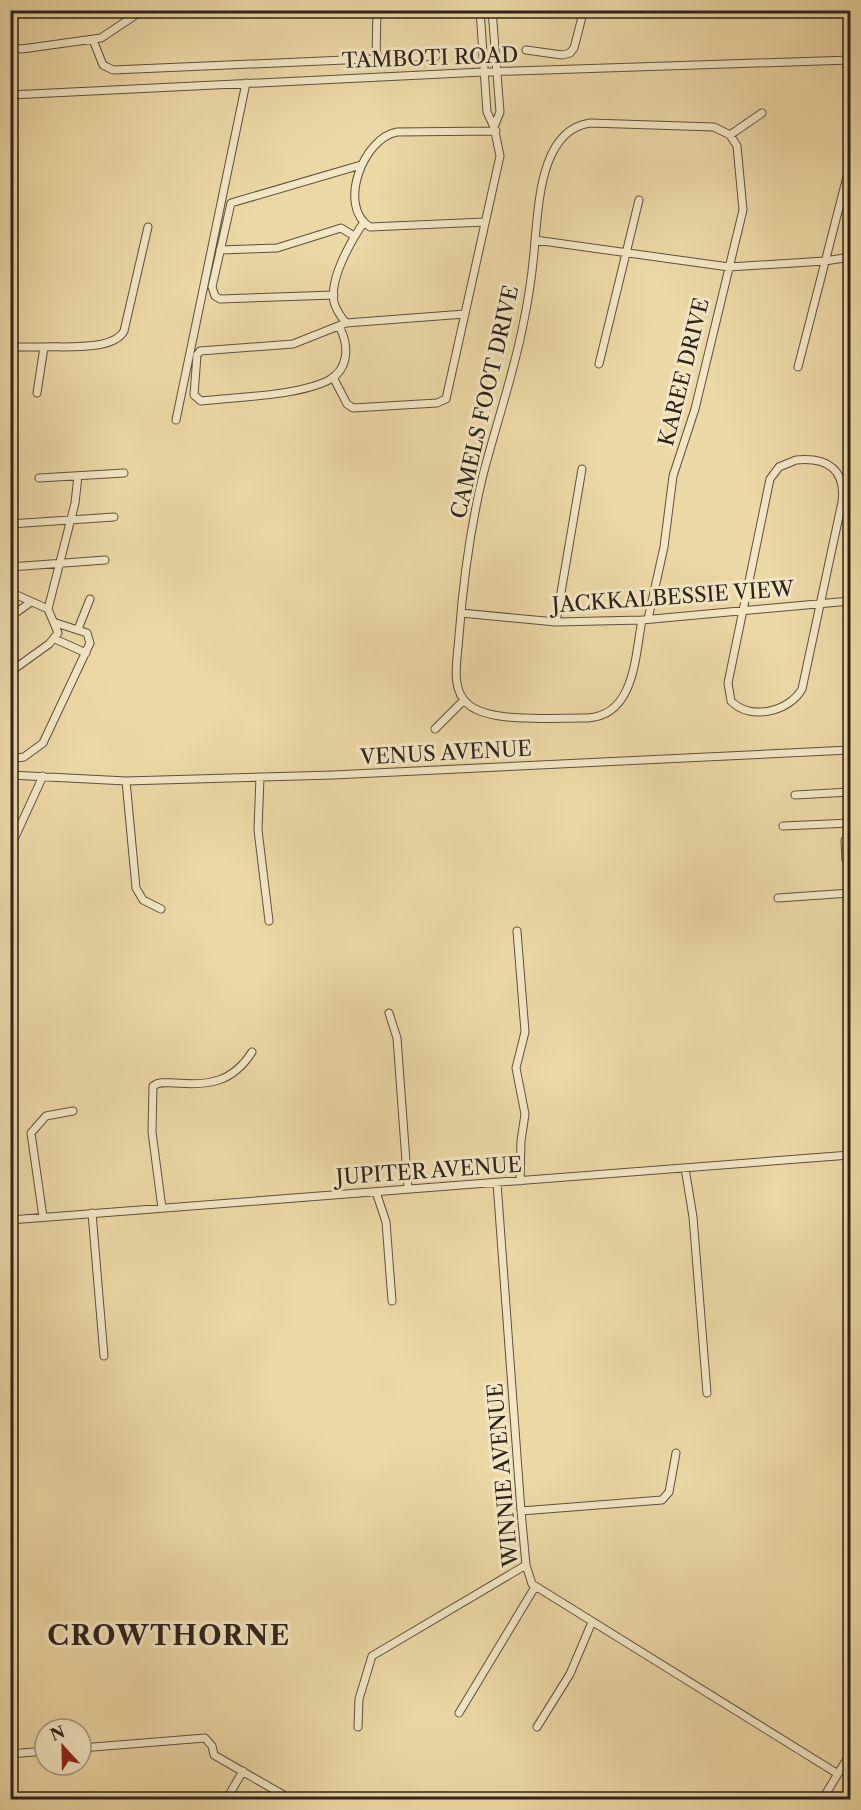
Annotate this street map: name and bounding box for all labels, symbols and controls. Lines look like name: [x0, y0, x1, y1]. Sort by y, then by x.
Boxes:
street label: TAMBOTI ROAD: [341, 42, 519, 73]
street label: CAMELS FOOT DRIVE: [446, 283, 524, 521]
street label: KAREE DRIVE: [653, 295, 714, 448]
street label: JACKKALBESSIE VIEW: [548, 576, 796, 618]
street label: VENUS AVENUE: [358, 736, 532, 770]
street label: JUPITER AVENUE: [332, 1152, 523, 1190]
street label: WINNIE AVENUE: [482, 1382, 523, 1569]
district label: CROWTHORNE: [47, 1619, 291, 1652]
north arrow: [33, 1717, 93, 1777]
text: N: [47, 1721, 68, 1745]

